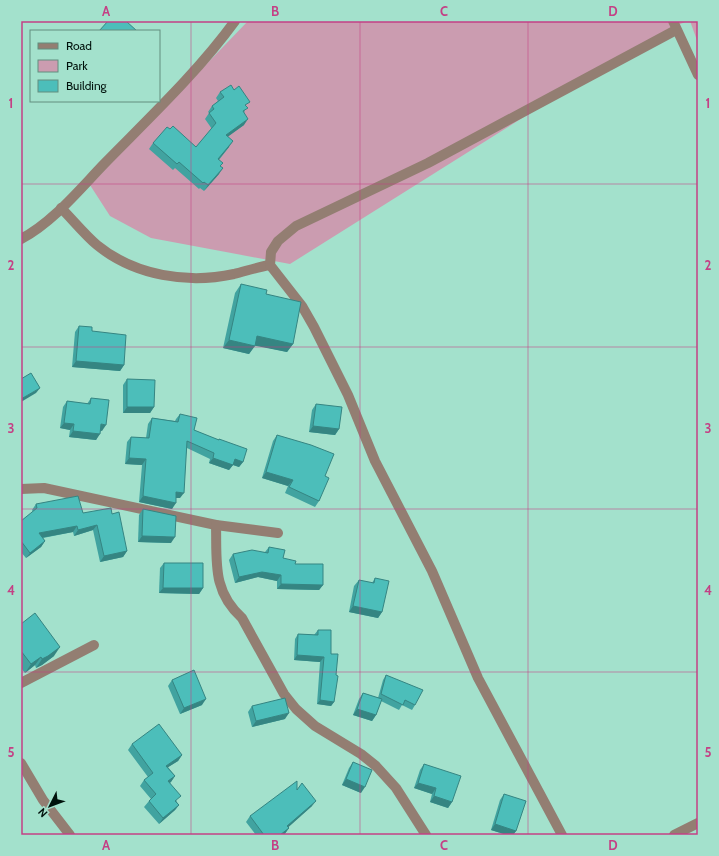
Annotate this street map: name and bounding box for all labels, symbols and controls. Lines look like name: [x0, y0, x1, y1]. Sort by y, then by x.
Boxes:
text: A: [102, 3, 111, 19]
text: B: [271, 3, 279, 19]
text: C: [440, 3, 448, 19]
text: D: [608, 3, 618, 19]
legend: [30, 30, 160, 102]
text: Road: [66, 38, 92, 53]
text: Park: [66, 58, 88, 73]
text: Building: [66, 78, 108, 93]
text: 1: [9, 95, 13, 111]
text: 1: [706, 95, 710, 111]
text: 2: [8, 257, 15, 273]
text: 2: [705, 257, 712, 273]
text: 3: [7, 420, 15, 436]
text: 3: [704, 420, 712, 436]
text: 4: [7, 582, 15, 598]
text: 4: [704, 582, 712, 598]
text: 5: [8, 744, 15, 760]
text: 5: [705, 744, 712, 760]
north arrow: [30, 786, 70, 826]
text: N: [35, 805, 50, 820]
text: A: [102, 837, 111, 853]
text: B: [271, 837, 279, 853]
text: C: [440, 837, 448, 853]
text: D: [608, 837, 618, 853]

